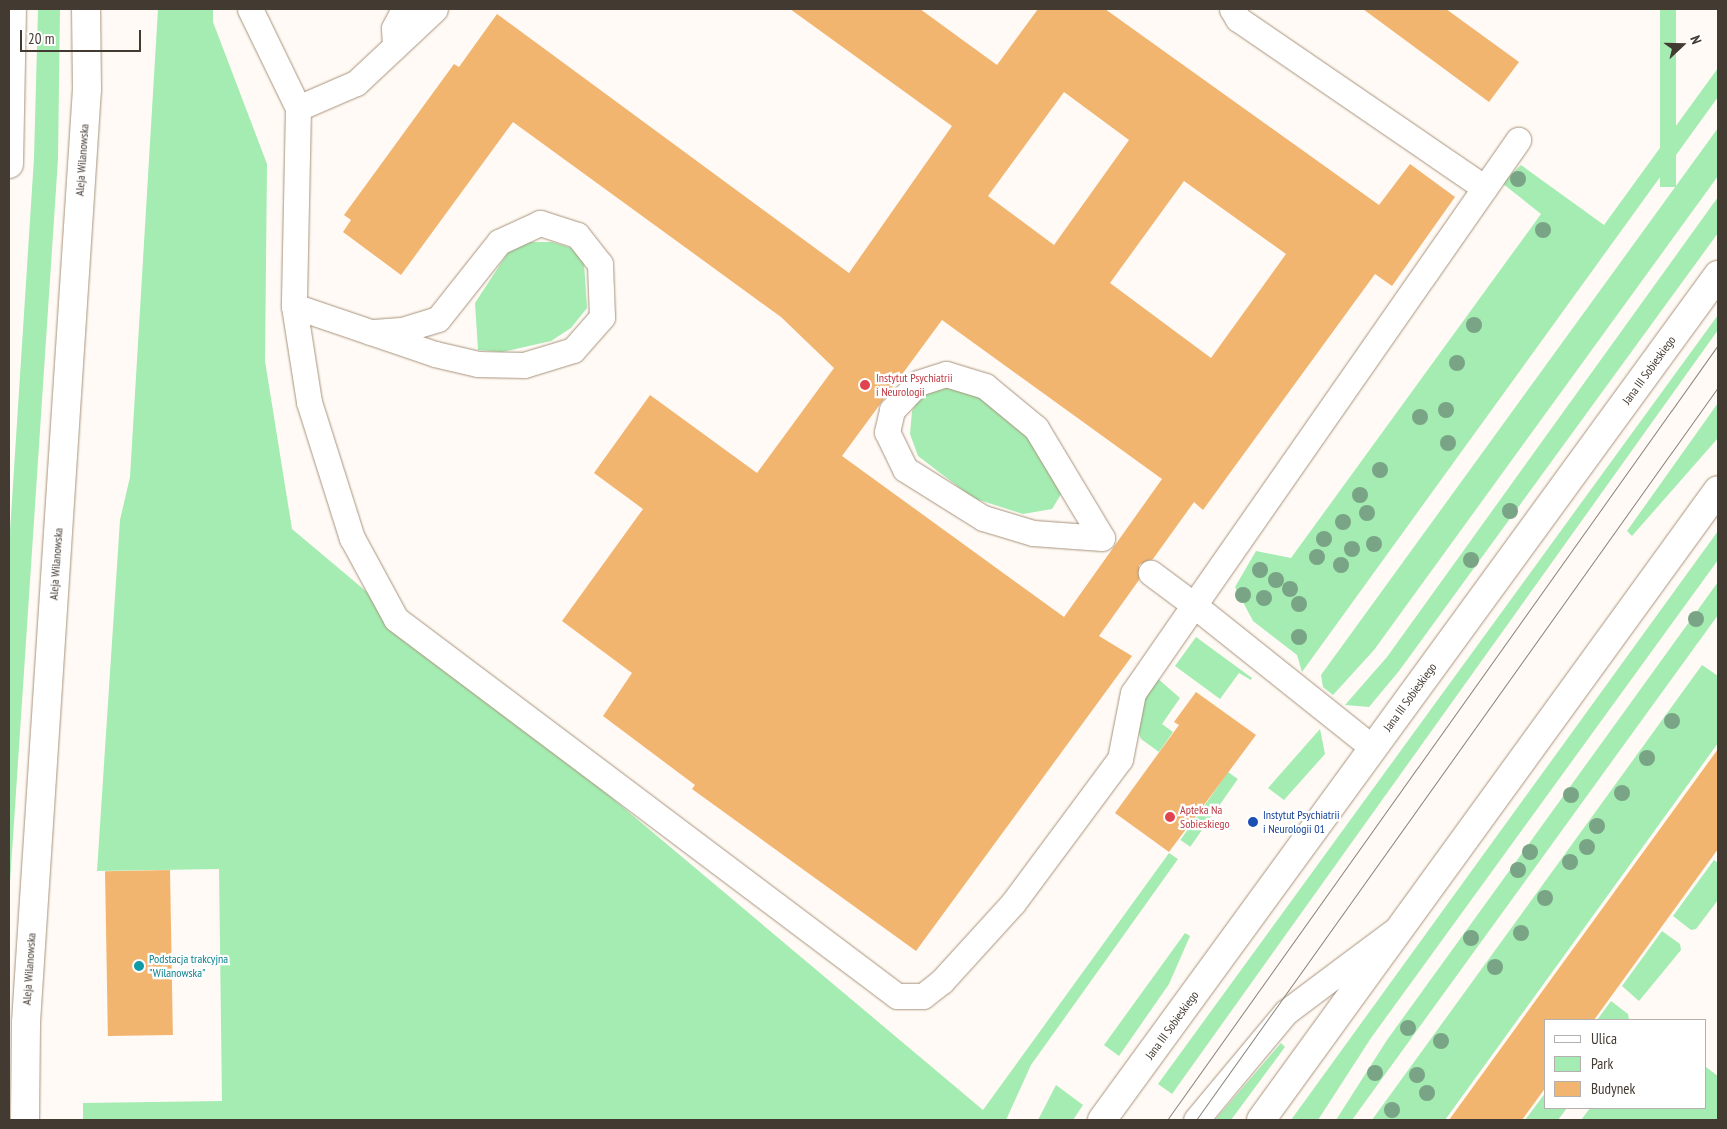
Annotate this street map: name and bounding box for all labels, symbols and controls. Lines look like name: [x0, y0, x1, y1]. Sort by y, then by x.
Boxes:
scale bar: [22, 20, 144, 52]
north arrow: [1657, 20, 1707, 70]
text: 20 m: [28, 29, 54, 48]
text: N: [1686, 33, 1706, 46]
street label: Aleja Wilanowska: [72, 123, 92, 197]
street label: Jana III Sobieskiego: [1619, 333, 1679, 407]
place label: Instytut Psychiatrii i Neurologii: [876, 371, 953, 399]
marker: Instytut Psychiatrii i Neurologii: [858, 378, 872, 392]
street label: Aleja Wilanowska: [46, 527, 66, 601]
street label: Jana III Sobieskiego: [1380, 660, 1440, 734]
place label: Apteka Na Sobieskiego: [1180, 803, 1230, 831]
place label: Instytut Psychiatrii i Neurologii 01: [1263, 808, 1340, 836]
marker: Apteka Na Sobieskiego: [1164, 811, 1176, 823]
marker: Instytut Psychiatrii i Neurologii 01: [1247, 816, 1259, 828]
street label: Aleja Wilanowska: [19, 932, 39, 1006]
place label: Podstacja trakcyjna "Wilanowska": [149, 952, 228, 980]
marker: Podstacja trakcyjna "Wilanowska": [133, 960, 145, 972]
street label: Jana III Sobieskiego: [1142, 988, 1202, 1062]
legend: [1544, 1019, 1707, 1109]
text: Ulica: [1591, 1029, 1617, 1048]
text: Park: [1591, 1054, 1613, 1073]
text: Budynek: [1591, 1079, 1635, 1098]

